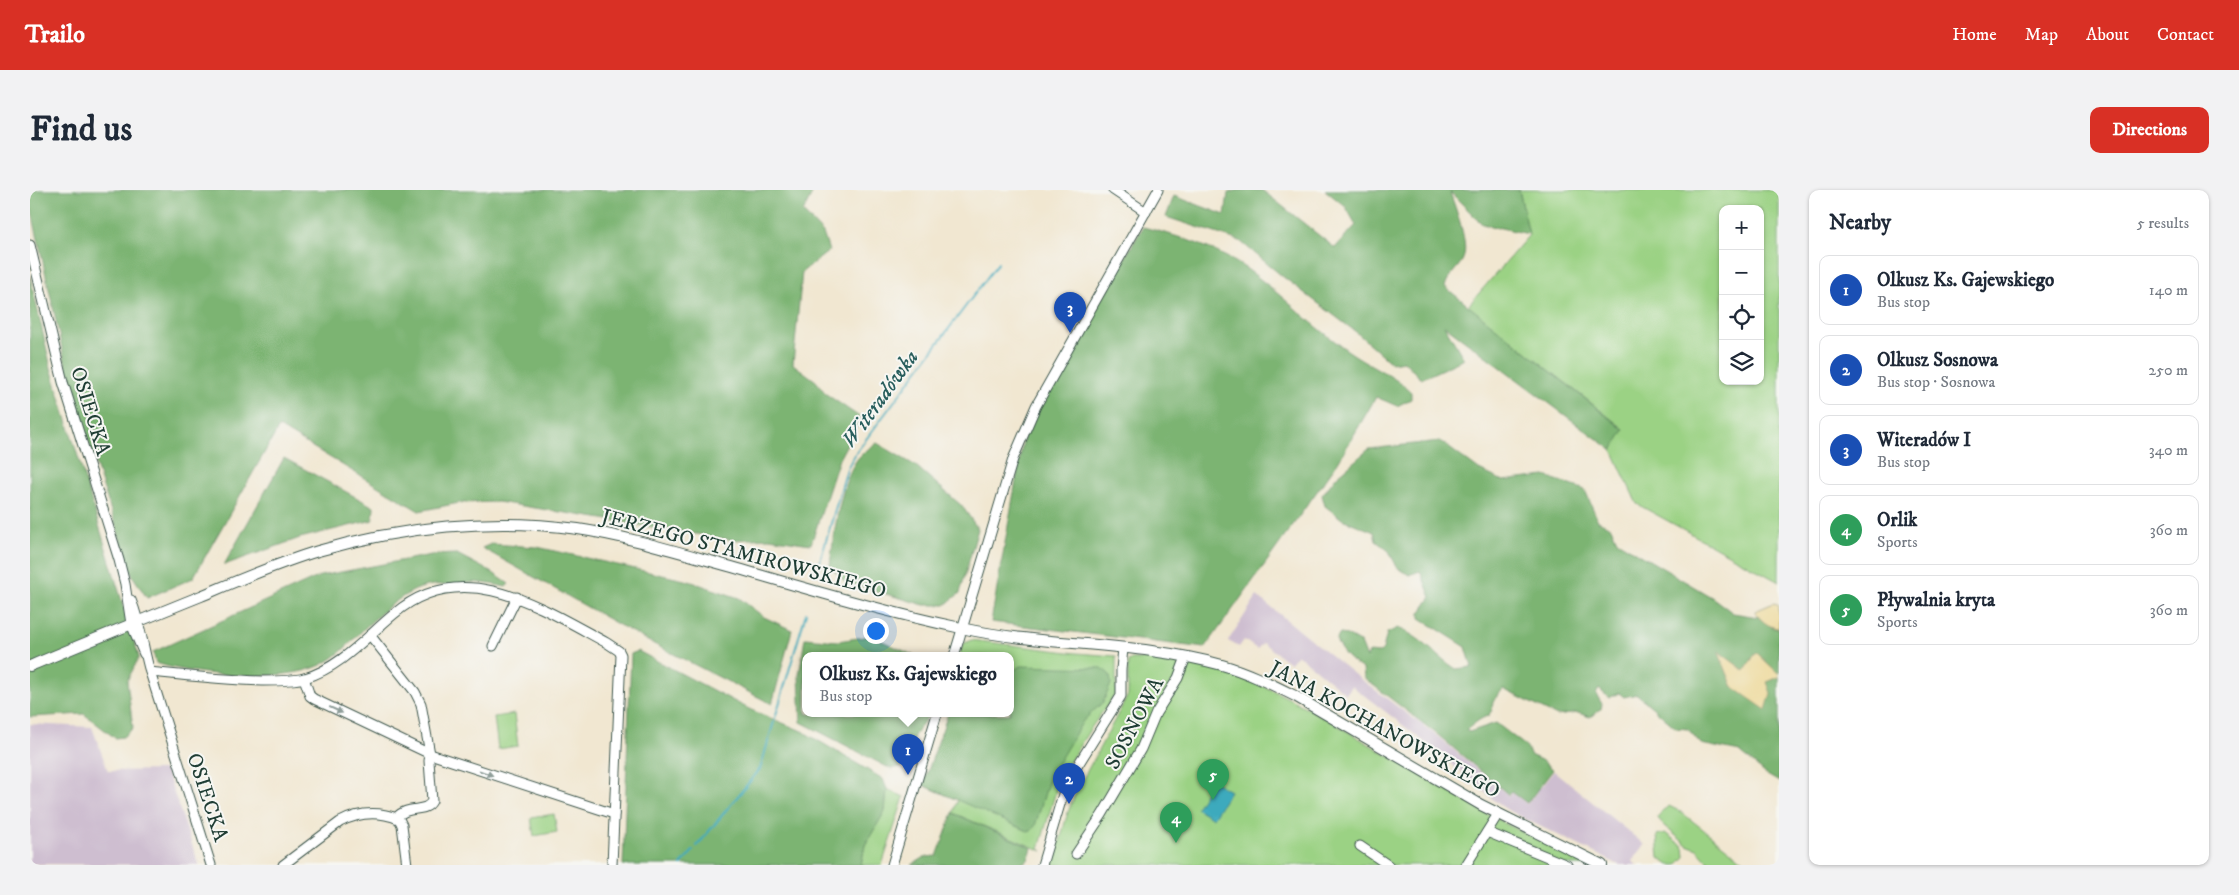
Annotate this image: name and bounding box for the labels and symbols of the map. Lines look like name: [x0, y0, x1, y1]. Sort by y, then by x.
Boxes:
pin: 3: [1054, 292, 1086, 333]
water label: Witeradówka: [836, 345, 925, 453]
street label: OSIECKA: [64, 364, 116, 459]
street label: JERZEGO STAMIROWSKIEGO: [597, 503, 889, 605]
your location: [863, 618, 889, 644]
street label: JANA KOCHANOWSKIEGO: [1263, 655, 1505, 804]
street label: SOSNOWA: [1100, 672, 1170, 774]
one-way arrow: [329, 706, 343, 714]
pin: 1: [892, 734, 924, 775]
street label: OSIECKA: [181, 750, 234, 845]
pin: 5: [1197, 759, 1229, 800]
pin: 2: [1053, 763, 1085, 804]
one-way arrow: [478, 770, 493, 777]
pin: 4: [1160, 802, 1192, 843]

